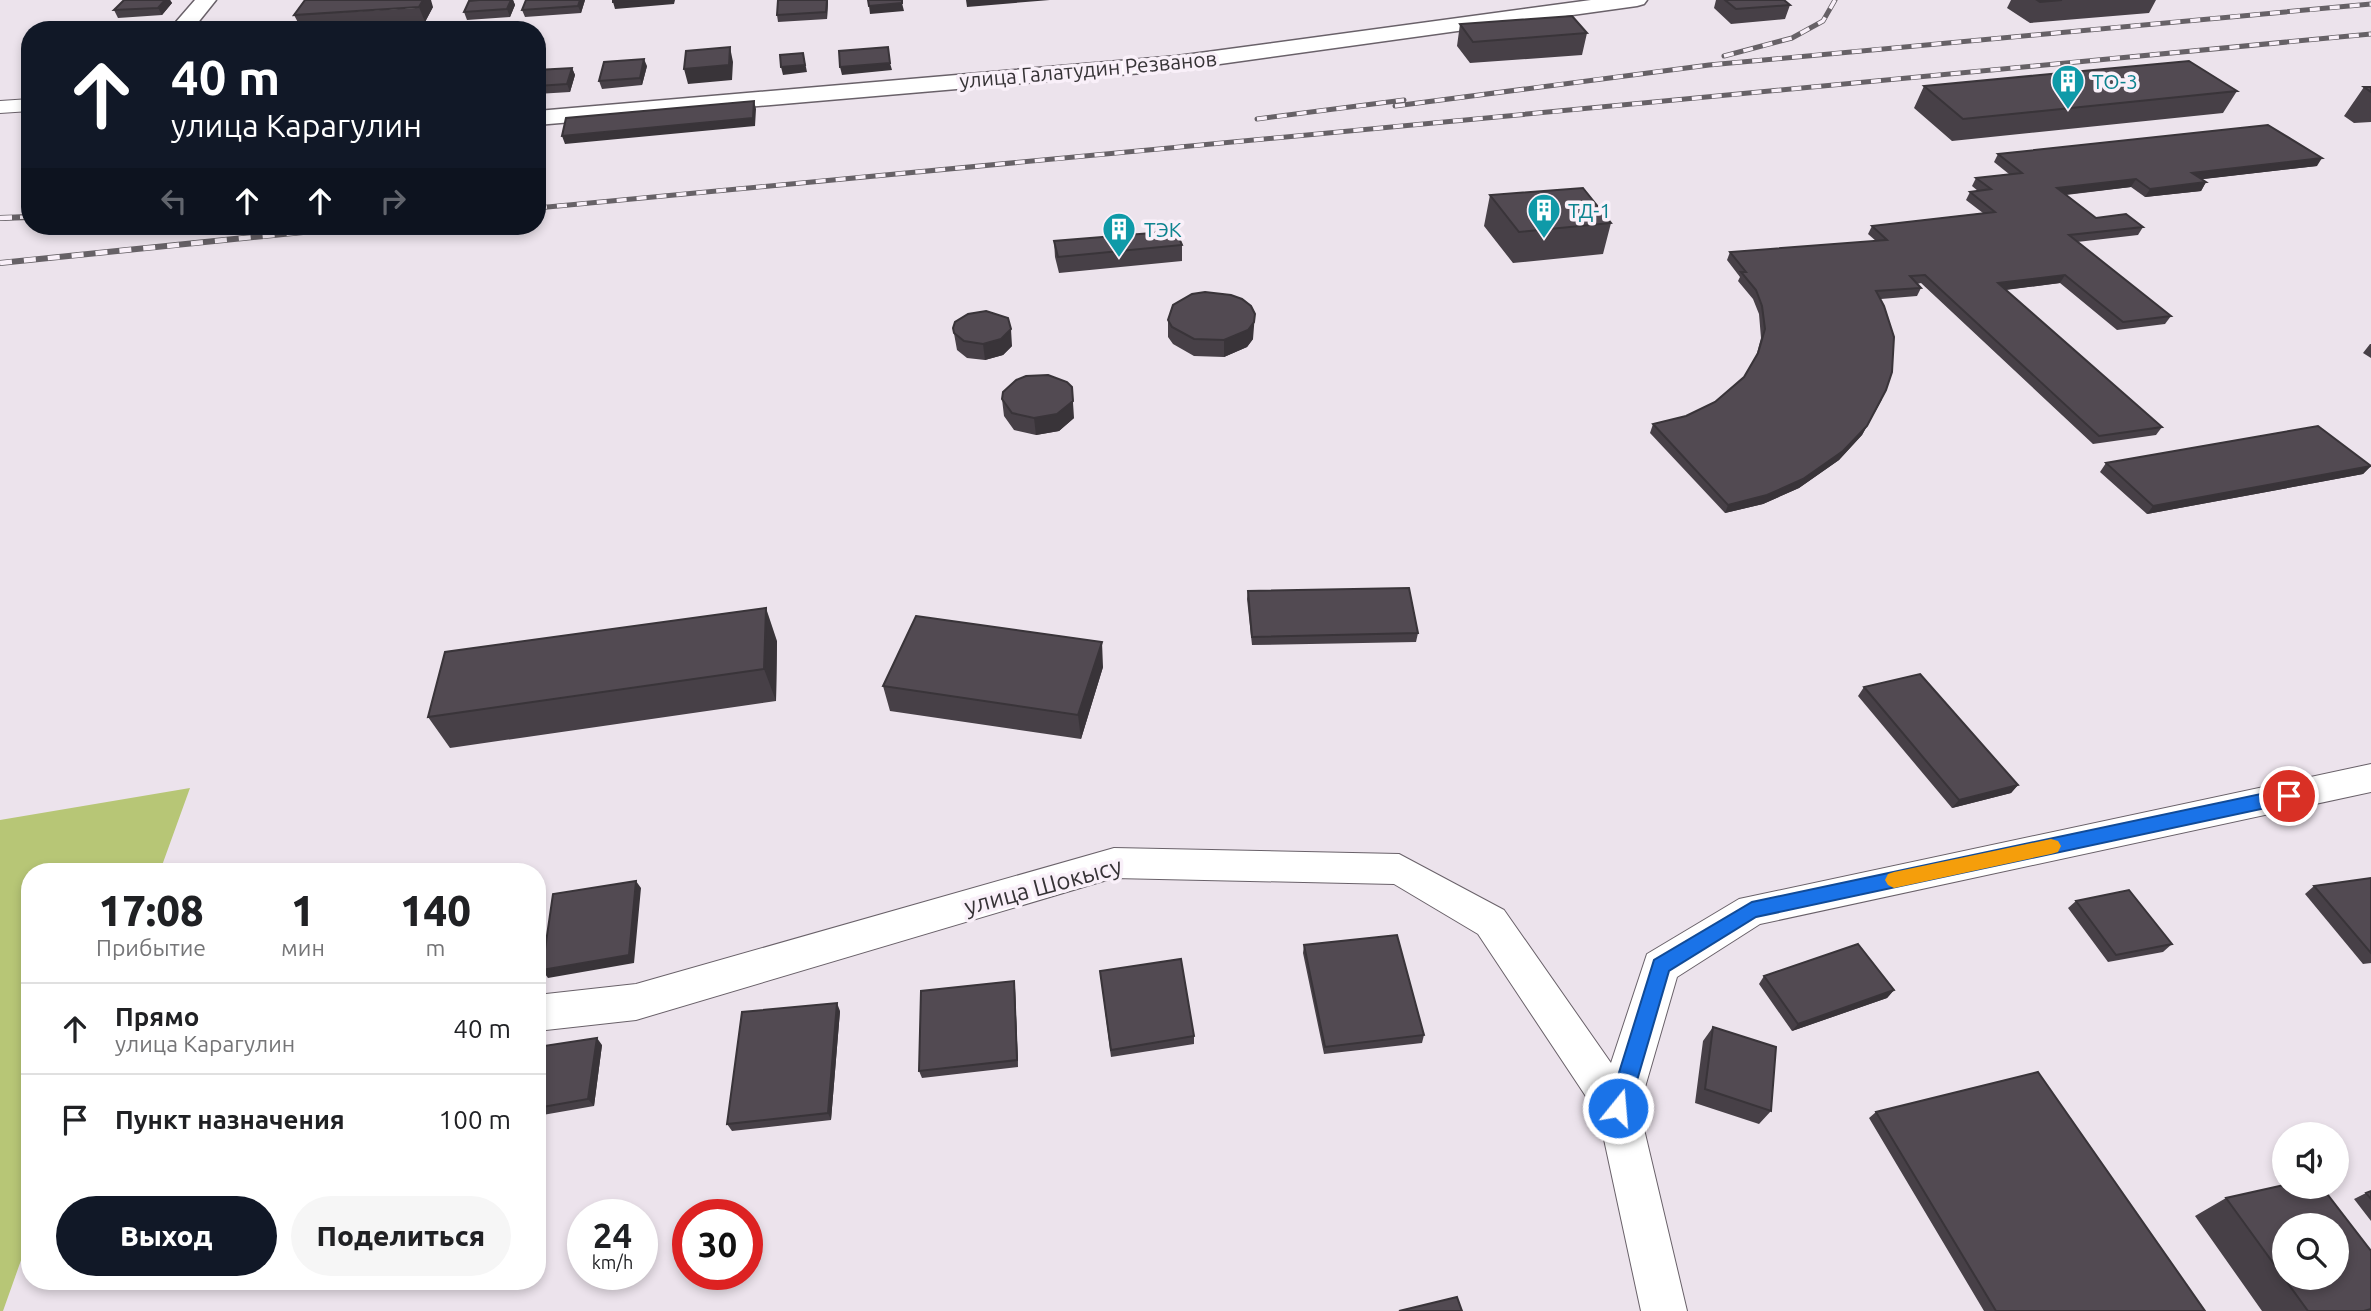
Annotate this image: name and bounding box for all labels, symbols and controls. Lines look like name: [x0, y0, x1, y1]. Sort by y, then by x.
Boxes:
street label: улица Галатудин Резванов: [958, 46, 1218, 92]
icon: ahead: [56, 49, 147, 140]
text: 40 m: [171, 49, 280, 104]
building icon: ТО-3: [2049, 62, 2087, 111]
place label: ТО-3: [2092, 69, 2138, 93]
text: улица Карагулин: [171, 107, 422, 143]
icon: left: [155, 182, 193, 220]
icon: ahead: [228, 182, 266, 220]
icon: ahead: [301, 182, 339, 220]
icon: right: [374, 182, 412, 220]
building icon: ТД-1: [1525, 191, 1563, 240]
place label: ТД-1: [1568, 198, 1611, 222]
building icon: ТЭК: [1100, 210, 1138, 259]
place label: ТЭК: [1144, 217, 1182, 241]
pin: [2259, 766, 2319, 826]
icon: arrive: [2270, 777, 2308, 815]
street label: улица Шокысу: [961, 852, 1125, 920]
text: 17:08: [98, 887, 204, 934]
text: 1: [291, 887, 315, 934]
text: 140: [400, 887, 471, 934]
text: Прибытие: [96, 935, 206, 960]
text: мин: [281, 935, 325, 960]
text: m: [425, 935, 445, 960]
text: Прямо: [115, 1002, 199, 1031]
icon: ahead: [56, 1010, 94, 1048]
text: 40 m: [453, 1014, 511, 1043]
text: улица Карагулин: [115, 1031, 295, 1056]
position arrow: [1581, 1071, 1655, 1145]
icon: arrive: [56, 1101, 94, 1139]
text: Пункт назначения: [115, 1105, 345, 1134]
text: 100 m: [439, 1105, 511, 1134]
map controls: [2272, 1122, 2349, 1290]
button: sound: [2272, 1122, 2349, 1199]
button: Выход: [56, 1196, 277, 1276]
button: Поделиться: [291, 1196, 511, 1276]
speed limit sign: 30: [672, 1199, 763, 1290]
button: search: [2272, 1213, 2349, 1290]
text: 24: [593, 1215, 632, 1255]
text: km/h: [592, 1252, 633, 1272]

